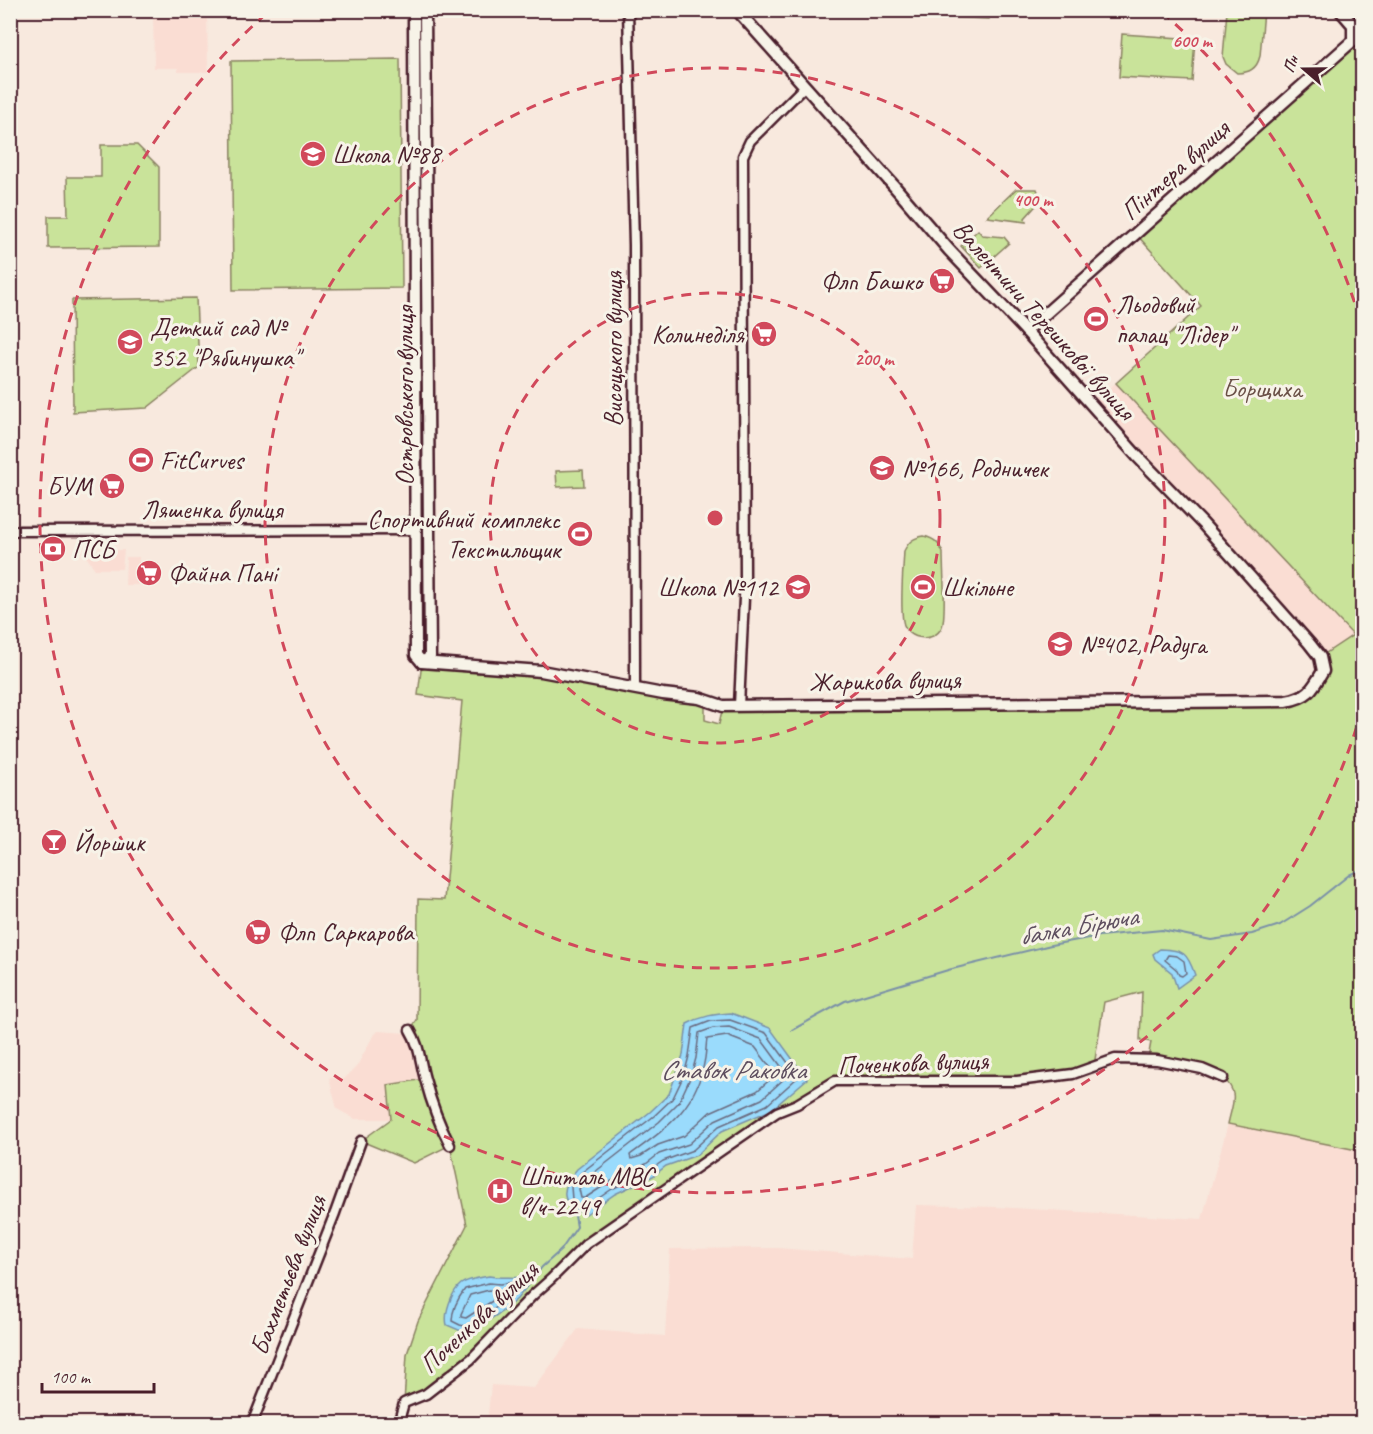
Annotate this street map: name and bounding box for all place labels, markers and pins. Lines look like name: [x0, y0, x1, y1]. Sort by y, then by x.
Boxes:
place label: Школа №88: [332, 138, 443, 171]
school or university icon: Школа №88: [298, 139, 328, 169]
place label: Флп Башко: [821, 265, 925, 298]
supermarket icon: Флп Башко: [927, 266, 957, 296]
place label: Льодовий палац "Лідер": [1116, 288, 1238, 351]
sports icon: Льодовий палац "Лідер": [1081, 304, 1111, 334]
place label: Деткий сад № 352 "Рябинушка": [150, 311, 304, 374]
place label: Колинеділя: [652, 318, 746, 351]
supermarket icon: Колинеділя: [749, 319, 779, 349]
school or university icon: Деткий сад № 352 "Рябинушка": [115, 327, 145, 357]
place label: FitCurves: [160, 444, 245, 477]
sports icon: FitCurves: [126, 445, 156, 475]
place label: №166, Родничек: [902, 452, 1050, 485]
school or university icon: №166, Родничек: [867, 453, 897, 483]
place label: БУМ: [47, 470, 94, 503]
supermarket icon: БУМ: [97, 471, 127, 501]
place label: Спортивний комплекс Текстильщик: [367, 503, 562, 566]
centre of rings: [705, 508, 725, 528]
sports icon: Спортивний комплекс Текстильщик: [565, 519, 595, 549]
place label: ПСБ: [72, 533, 117, 566]
bank icon: ПСБ: [38, 534, 68, 564]
place label: Файна Пані: [168, 557, 280, 590]
supermarket icon: Файна Пані: [134, 558, 164, 588]
place label: Школа №112: [658, 571, 780, 604]
place label: Шкільне: [942, 571, 1015, 604]
school or university icon: Школа №112: [783, 572, 813, 602]
sports icon: Шкільне: [908, 572, 938, 602]
place label: №402, Радуга: [1080, 628, 1209, 661]
school or university icon: №402, Радуга: [1045, 629, 1075, 659]
place label: Йоршик: [74, 826, 146, 859]
bar icon: Йоршик: [39, 827, 69, 857]
place label: Флп Саркарова: [278, 916, 415, 949]
supermarket icon: Флп Саркарова: [243, 917, 273, 947]
place label: Шпиталь МВС в/ч-2249: [520, 1160, 657, 1223]
hospital icon: Шпиталь МВС в/ч-2249: [485, 1176, 515, 1206]

